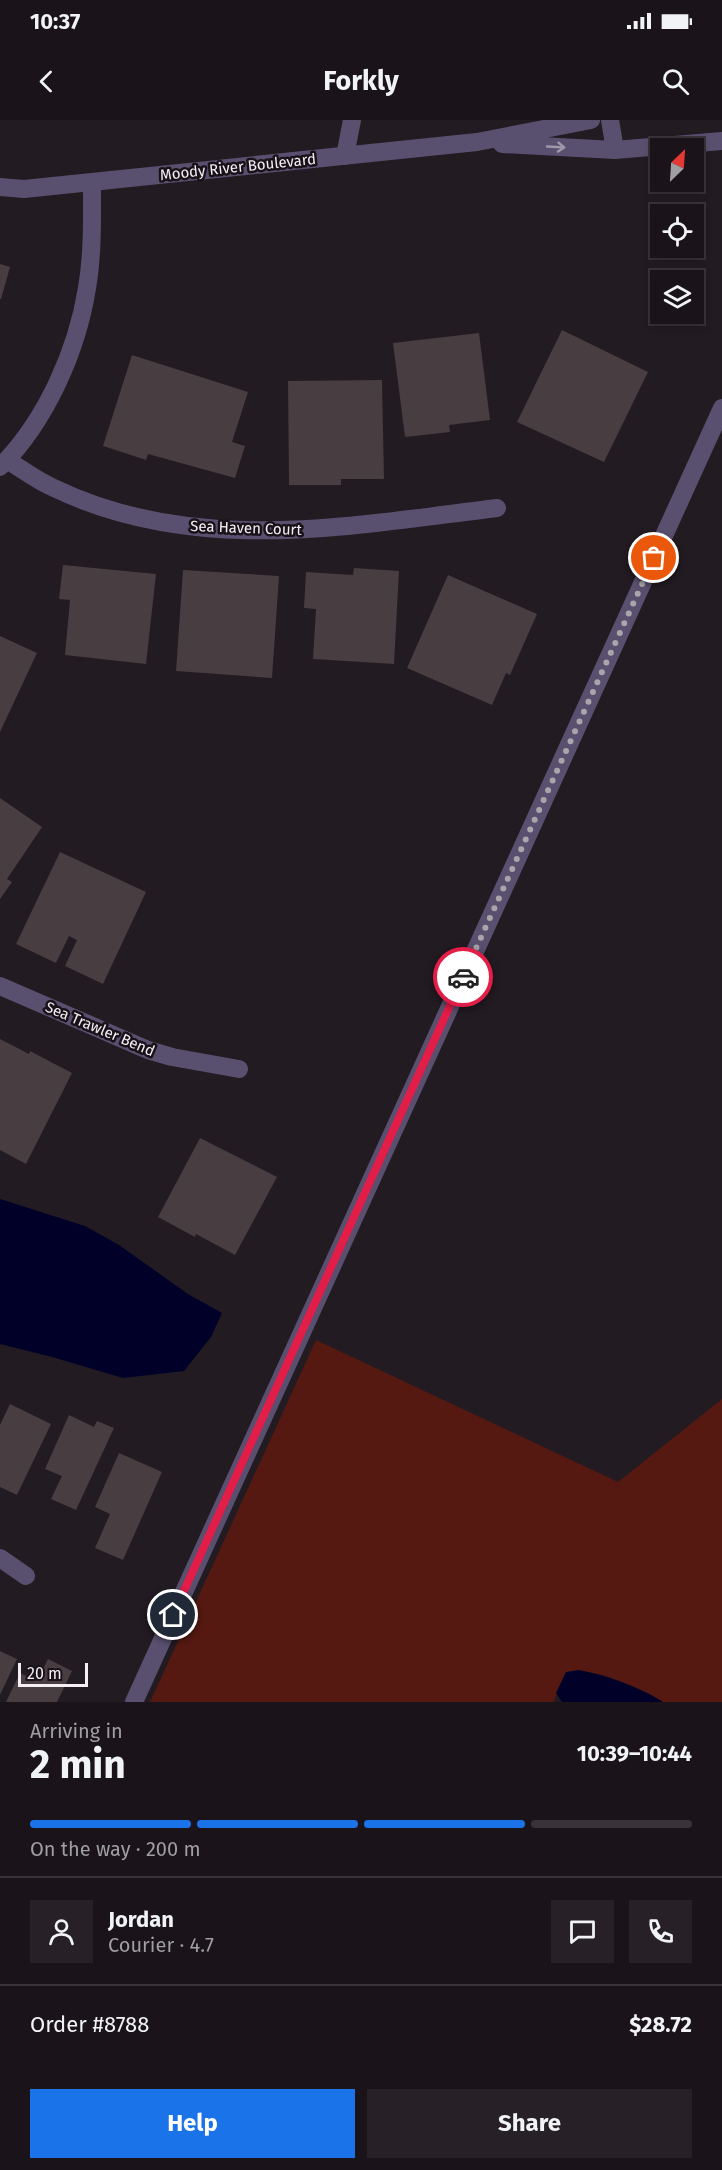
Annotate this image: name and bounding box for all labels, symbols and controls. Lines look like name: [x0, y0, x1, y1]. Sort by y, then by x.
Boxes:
text: 10:37: [30, 8, 80, 35]
icon: back: [30, 65, 63, 98]
text: Forkly: [323, 65, 399, 97]
icon: search: [659, 65, 692, 98]
north arrow: [650, 138, 704, 192]
map controls: [650, 138, 704, 324]
one-way arrow: [545, 141, 565, 152]
street label: Moody River Boulevard: [159, 150, 317, 184]
button: locate: [650, 204, 704, 258]
button: layers: [650, 270, 704, 324]
street label: Sea Haven Court: [190, 517, 303, 539]
pin: [628, 532, 679, 583]
icon: bag: [637, 541, 670, 574]
courier: [433, 947, 493, 1007]
icon: car: [447, 961, 480, 994]
street label: Sea Trawler Bend: [43, 998, 157, 1060]
pin: [147, 1589, 198, 1640]
icon: home: [156, 1598, 189, 1631]
scale bar: [18, 1660, 88, 1688]
text: 20 m: [27, 1664, 62, 1683]
text: Arriving in: [30, 1719, 123, 1743]
text: 10:39–10:44: [577, 1740, 692, 1767]
text: 2 min: [30, 1742, 126, 1788]
text: On the way · 200 m: [30, 1837, 201, 1861]
button: person: [30, 1900, 93, 1963]
button: chat: [551, 1900, 614, 1963]
button: phone: [629, 1900, 692, 1963]
text: Jordan: [108, 1906, 174, 1933]
text: Courier · 4.7: [108, 1933, 214, 1957]
text: Order #8788: [30, 2011, 149, 2038]
text: $28.72: [629, 2011, 692, 2038]
button: Help: [30, 2089, 355, 2158]
button: Share: [367, 2089, 692, 2158]

